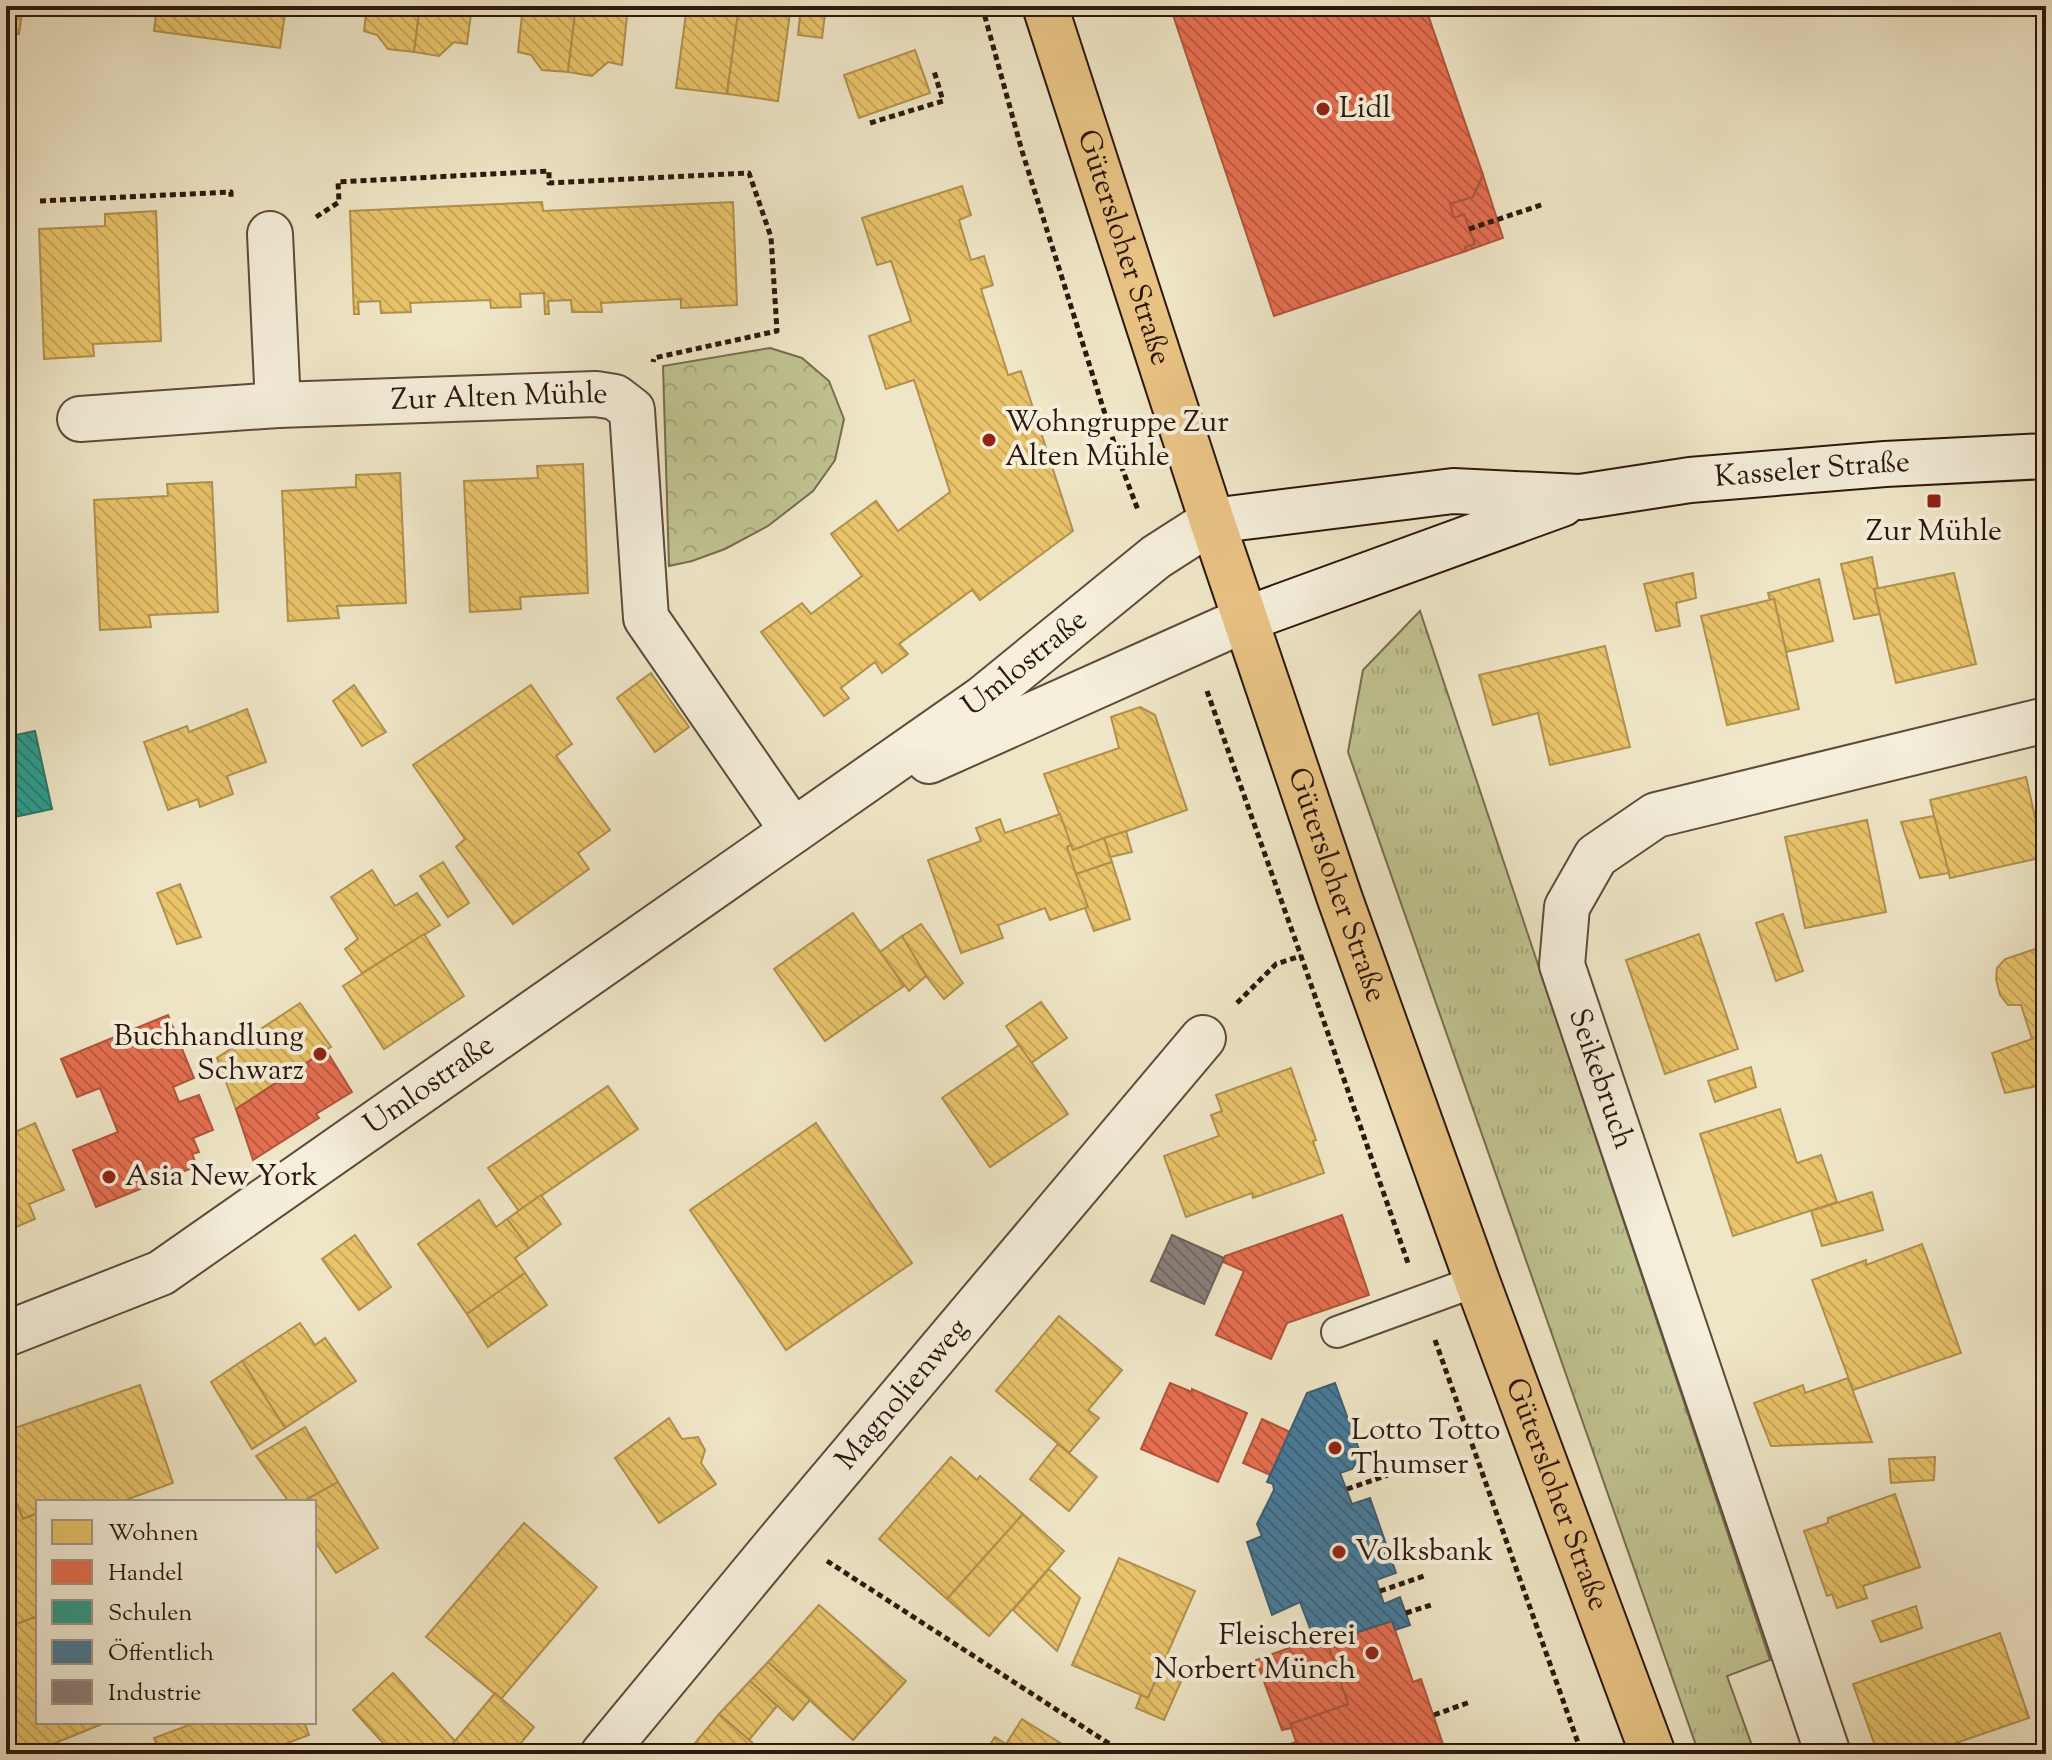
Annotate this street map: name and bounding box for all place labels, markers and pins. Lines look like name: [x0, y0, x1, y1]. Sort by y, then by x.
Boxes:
place label: Lidl: [1339, 88, 1391, 131]
marker: Lidl: [1314, 100, 1332, 118]
place label: Wohngruppe Zur Alten Mühle: [1005, 402, 1229, 479]
marker: Wohngruppe Zur Alten Mühle: [980, 431, 998, 449]
marker: Zur Mühle: [1925, 492, 1943, 510]
place label: Zur Mühle: [1866, 511, 2002, 554]
place label: Buchhandlung Schwarz: [114, 1016, 304, 1093]
marker: Buchhandlung Schwarz: [311, 1045, 329, 1063]
place label: Asia New York: [125, 1156, 318, 1199]
marker: Asia New York: [100, 1168, 118, 1186]
place label: Lotto Totto Thumser: [1351, 1410, 1500, 1487]
marker: Lotto Totto Thumser: [1326, 1439, 1344, 1457]
place label: Volksbank: [1355, 1531, 1493, 1574]
marker: Volksbank: [1330, 1543, 1348, 1561]
place label: Fleischerei Norbert Münch: [1154, 1615, 1356, 1692]
marker: Fleischerei Norbert Münch: [1363, 1644, 1381, 1662]

